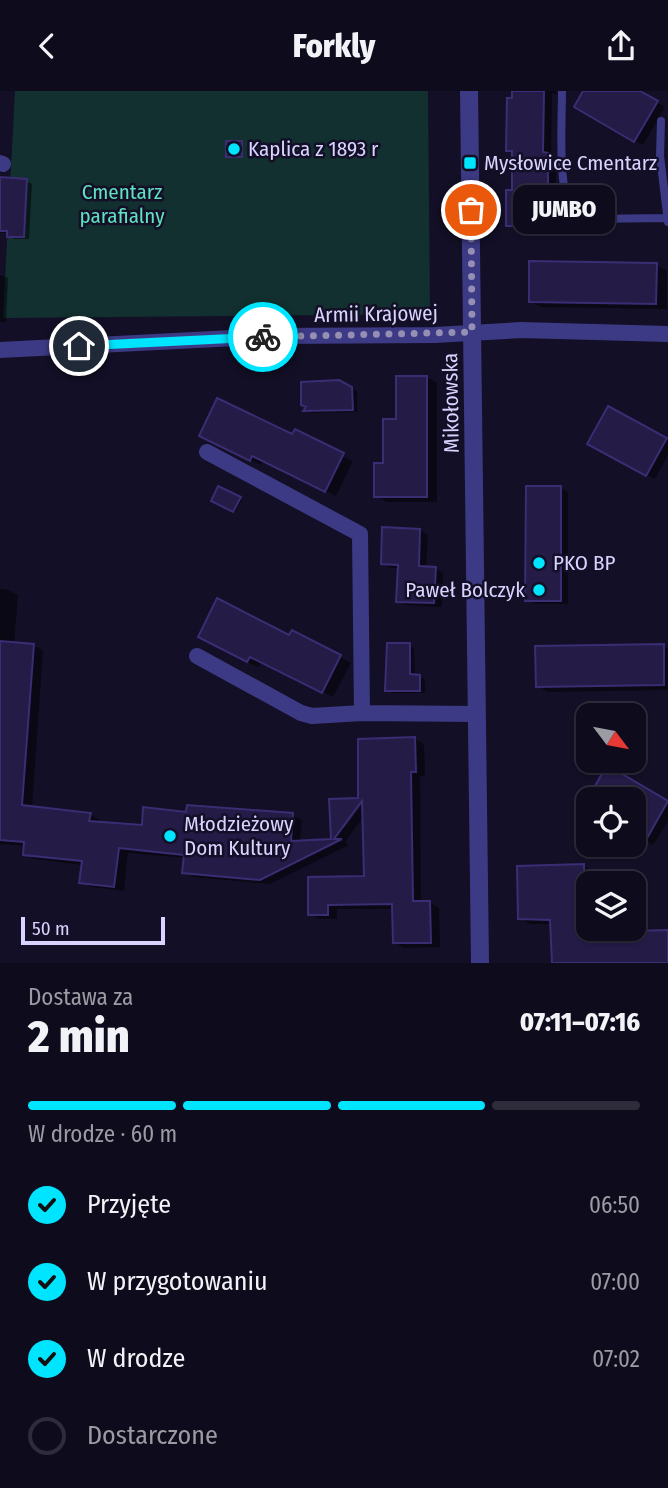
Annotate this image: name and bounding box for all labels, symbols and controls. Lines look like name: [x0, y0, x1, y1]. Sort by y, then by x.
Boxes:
icon: back: [28, 27, 66, 65]
text: Forkly: [293, 27, 375, 65]
icon: share: [602, 27, 640, 65]
place label: Kaplica z 1893 r: [248, 136, 379, 162]
marker: Kaplica z 1893 r: [226, 141, 242, 157]
place label: Mysłowice Cmentarz: [484, 150, 657, 176]
marker: Mysłowice Cmentarz: [462, 155, 478, 171]
park label: Cmentarz parafialny: [79, 179, 165, 229]
pin: [441, 180, 501, 240]
callout: JUMBO: [513, 185, 614, 235]
icon: bag: [452, 191, 490, 229]
text: JUMBO: [532, 195, 596, 223]
street label: Armii Krajowej: [314, 300, 438, 328]
courier: [228, 302, 298, 372]
pin: [49, 316, 109, 376]
icon: bike: [244, 318, 282, 356]
icon: home: [60, 327, 98, 365]
street label: Mikołowska: [437, 353, 465, 453]
place label: PKO BP: [553, 550, 615, 576]
marker: PKO BP: [531, 555, 547, 571]
place label: Paweł Bolczyk: [405, 577, 525, 603]
marker: Paweł Bolczyk: [531, 582, 547, 598]
north arrow: [576, 703, 646, 773]
map controls: [576, 703, 646, 941]
button: locate: [576, 787, 646, 857]
place label: Młodzieżowy Dom Kultury: [184, 811, 294, 861]
marker: Młodzieżowy Dom Kultury: [162, 828, 178, 844]
button: layers: [576, 871, 646, 941]
scale bar: [21, 914, 164, 946]
text: 50 m: [32, 917, 70, 940]
text: Dostawa za: [28, 983, 133, 1011]
text: 07:11–07:16: [520, 1007, 640, 1038]
text: 2 min: [28, 1009, 130, 1064]
text: W drodze · 60 m: [28, 1120, 177, 1148]
icon: check: [28, 1186, 66, 1224]
text: Przyjęte: [87, 1189, 171, 1220]
text: 06:50: [589, 1191, 640, 1219]
icon: check: [28, 1263, 66, 1301]
text: W przygotowaniu: [87, 1266, 268, 1297]
text: 07:00: [590, 1268, 640, 1296]
icon: check: [28, 1340, 66, 1378]
text: W drodze: [87, 1343, 185, 1374]
text: 07:02: [592, 1345, 640, 1373]
text: Dostarczone: [87, 1420, 218, 1451]

